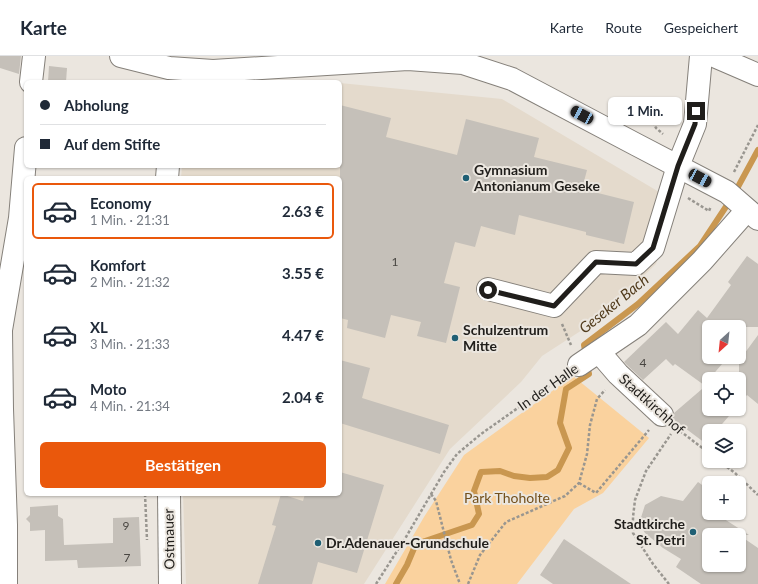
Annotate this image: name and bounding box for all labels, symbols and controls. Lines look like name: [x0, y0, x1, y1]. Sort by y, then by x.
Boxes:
text: Karte: [20, 16, 67, 39]
text: Karte: [550, 19, 583, 36]
text: Route: [605, 19, 642, 36]
text: Gespeichert: [664, 19, 738, 36]
text: Abholung: [64, 96, 129, 114]
callout: 1 Min.: [608, 97, 682, 125]
route end: [687, 102, 705, 120]
text: 1 Min.: [627, 103, 663, 119]
car: [569, 104, 595, 126]
text: Auf dem Stifte: [64, 135, 160, 153]
place label: Gymnasium Antonianum Geseke: [473, 161, 600, 194]
car: [687, 167, 713, 189]
marker: Gymnasium Antonianum Geseke: [461, 173, 471, 183]
icon: car: [42, 193, 78, 229]
text: Economy: [90, 194, 151, 212]
text: 2.63 €: [282, 202, 324, 220]
text: 1 Min. · 21:31: [90, 212, 170, 228]
house number: 1: [392, 254, 399, 269]
icon: car: [42, 255, 78, 291]
text: Komfort: [90, 256, 146, 274]
text: 3.55 €: [282, 264, 324, 282]
water label: Geseker Bach: [575, 270, 652, 337]
text: 2 Min. · 21:32: [90, 274, 170, 290]
route start: [479, 281, 497, 299]
icon: car: [42, 317, 78, 353]
text: XL: [90, 318, 108, 336]
north arrow: [702, 320, 746, 364]
map controls: [702, 320, 746, 572]
place label: Schulzentrum Mitte: [463, 321, 548, 354]
text: 4.47 €: [282, 326, 324, 344]
marker: Schulzentrum Mitte: [450, 333, 460, 343]
text: 3 Min. · 21:33: [90, 336, 170, 352]
house number: 4: [640, 355, 647, 370]
street label: In der Halle: [514, 359, 581, 414]
street label: Stadtkirchhof: [616, 370, 689, 438]
button: locate: [702, 372, 746, 416]
icon: car: [42, 379, 78, 415]
text: Moto: [90, 380, 127, 398]
text: 2.04 €: [282, 388, 324, 406]
text: 4 Min. · 21:34: [90, 398, 170, 414]
button: layers: [702, 424, 746, 468]
button: Bestätigen: [40, 442, 326, 488]
button: +: [702, 476, 746, 520]
park label: Park Thoholte: [464, 489, 550, 506]
street label: Ostmauer: [159, 508, 178, 570]
place label: Stadtkirche St. Petri: [614, 515, 686, 548]
house number: 9: [123, 518, 130, 533]
marker: Stadtkirche St. Petri: [688, 527, 698, 537]
button: −: [702, 528, 746, 572]
place label: Dr.Adenauer-Grundschule: [326, 534, 489, 551]
marker: Dr.Adenauer-Grundschule: [313, 538, 323, 548]
house number: 7: [124, 550, 131, 565]

